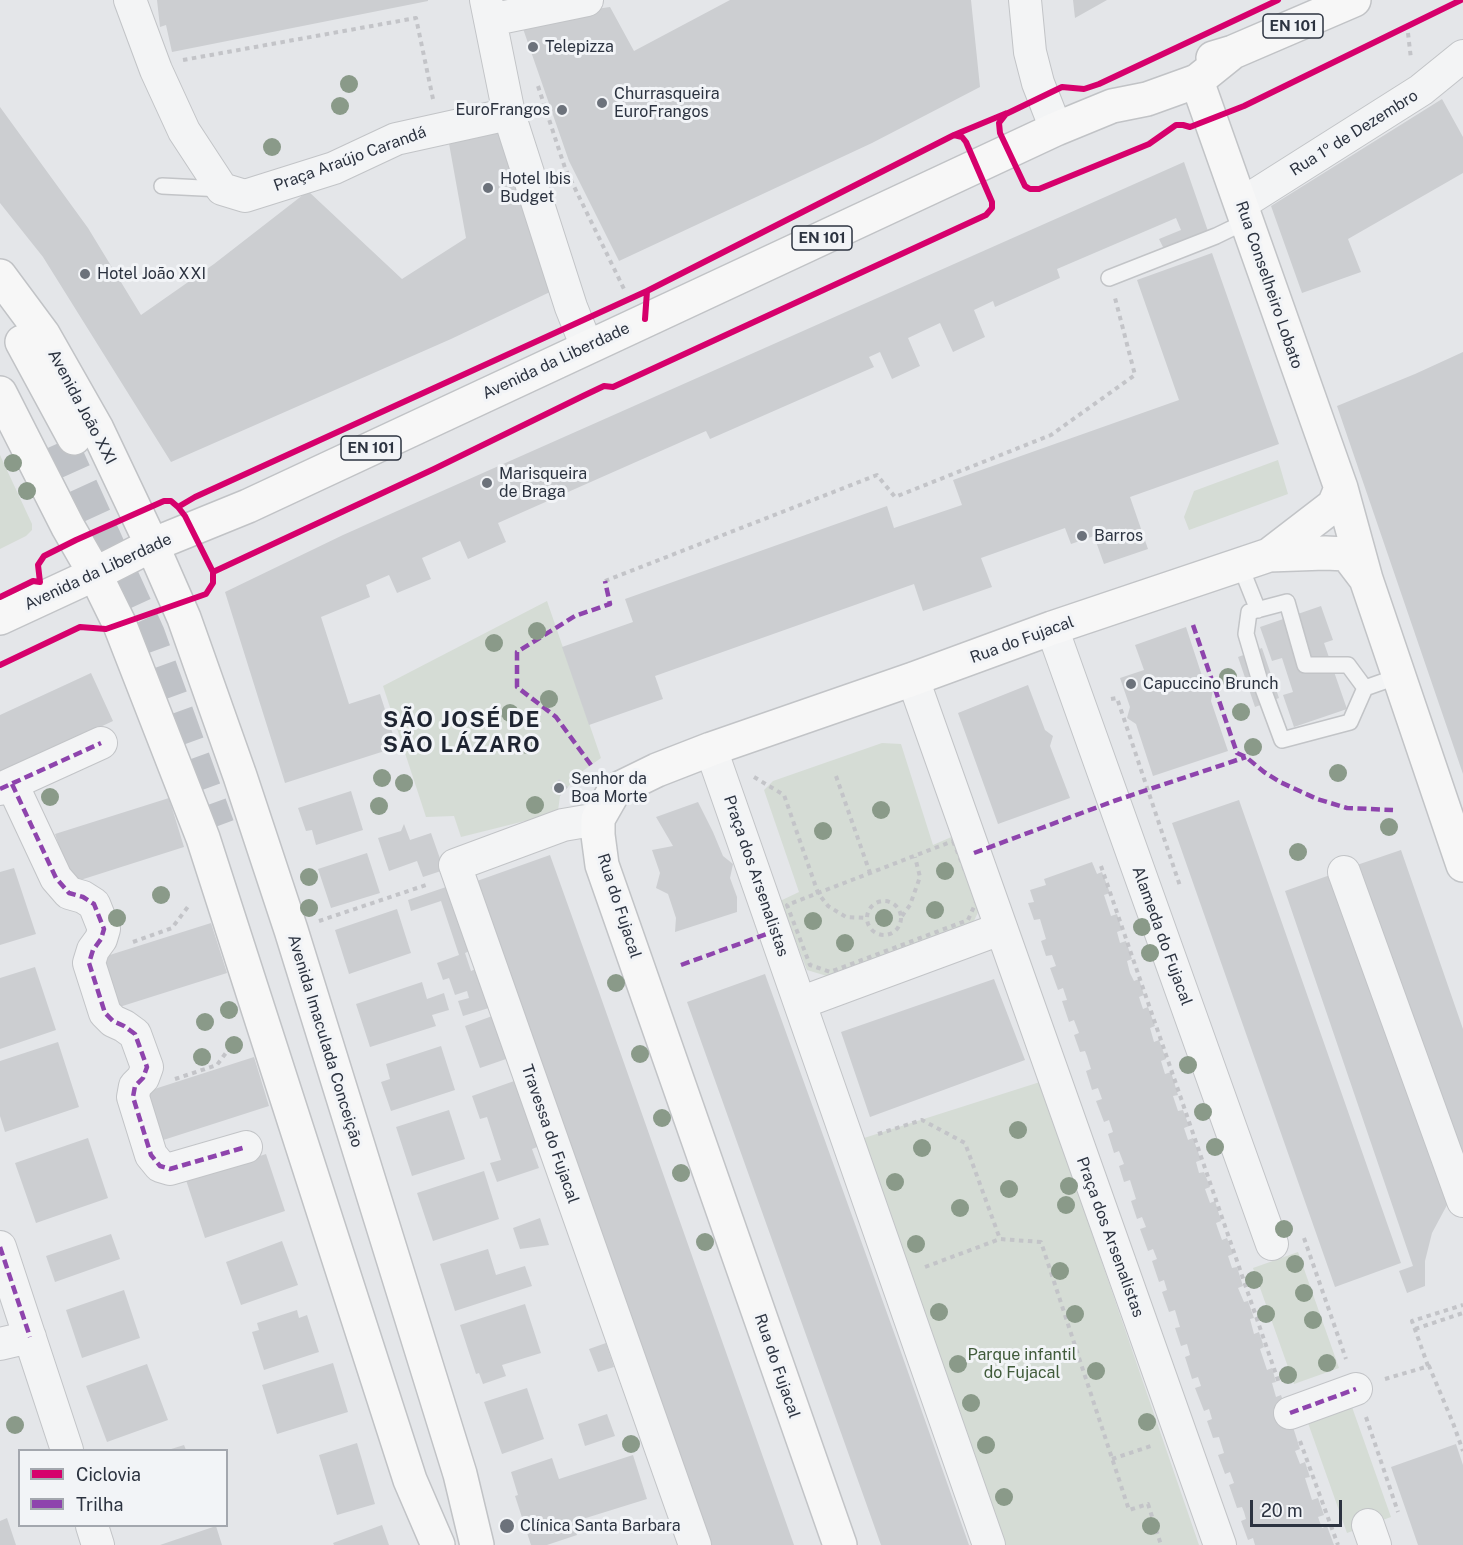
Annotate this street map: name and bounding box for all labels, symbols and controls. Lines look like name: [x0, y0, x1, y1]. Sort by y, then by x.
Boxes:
road number: EN 101: [1263, 14, 1323, 38]
place label: Telepizza: [545, 37, 614, 57]
marker: Telepizza: [526, 40, 540, 54]
place label: Churrasqueira EuroFrangos: [614, 84, 719, 122]
street label: Rua 1º de Dezembro: [1286, 86, 1422, 180]
marker: Churrasqueira EuroFrangos: [595, 96, 609, 110]
place label: EuroFrangos: [455, 100, 550, 120]
marker: EuroFrangos: [555, 103, 569, 117]
street label: Praça Araújo Carandá: [271, 122, 429, 196]
place label: Hotel Ibis Budget: [500, 169, 571, 207]
marker: Hotel Ibis Budget: [481, 181, 495, 195]
street label: Rua Conselheiro Lobato: [1231, 199, 1307, 371]
road number: EN 101: [792, 226, 852, 250]
place label: Hotel João XXI: [97, 264, 206, 284]
marker: Hotel João XXI: [78, 267, 92, 281]
street label: Avenida da Liberdade: [479, 318, 633, 404]
street label: Avenida João XXI: [44, 346, 120, 468]
road number: EN 101: [341, 436, 401, 460]
place label: Marisqueira de Braga: [499, 464, 587, 502]
marker: Marisqueira de Braga: [480, 476, 494, 490]
place label: Barros: [1094, 526, 1143, 546]
street label: Avenida da Liberdade: [21, 529, 175, 615]
marker: Barros: [1075, 529, 1089, 543]
street label: Rua do Fujacal: [967, 612, 1077, 668]
place label: Capuccino Brunch: [1143, 674, 1278, 694]
marker: Capuccino Brunch: [1124, 677, 1138, 691]
district label: SÃO JOSÉ DE SÃO LÁZARO: [383, 707, 541, 758]
place label: Senhor da Boa Morte: [571, 769, 648, 807]
marker: Senhor da Boa Morte: [552, 781, 566, 795]
street label: Praça dos Arsenalistas: [719, 793, 793, 959]
street label: Rua do Fujacal: [593, 851, 645, 961]
street label: Alameda do Fujacal: [1128, 864, 1196, 1008]
street label: Avenida Imaculada Conceição: [283, 932, 367, 1150]
street label: Travessa do Fujacal: [517, 1062, 583, 1206]
street label: Praça dos Arsenalistas: [1072, 1154, 1148, 1320]
street label: Rua do Fujacal: [750, 1311, 804, 1421]
park label: Parque infantil do Fujacal: [967, 1345, 1077, 1383]
legend: [18, 1449, 228, 1527]
text: Ciclovia: [76, 1464, 141, 1485]
scale bar: [1253, 1488, 1344, 1526]
text: Trilha: [76, 1494, 123, 1515]
text: 20 m: [1261, 1500, 1303, 1521]
place label: Clínica Santa Barbara: [520, 1516, 681, 1536]
marker: Clínica Santa Barbara: [498, 1517, 516, 1535]

